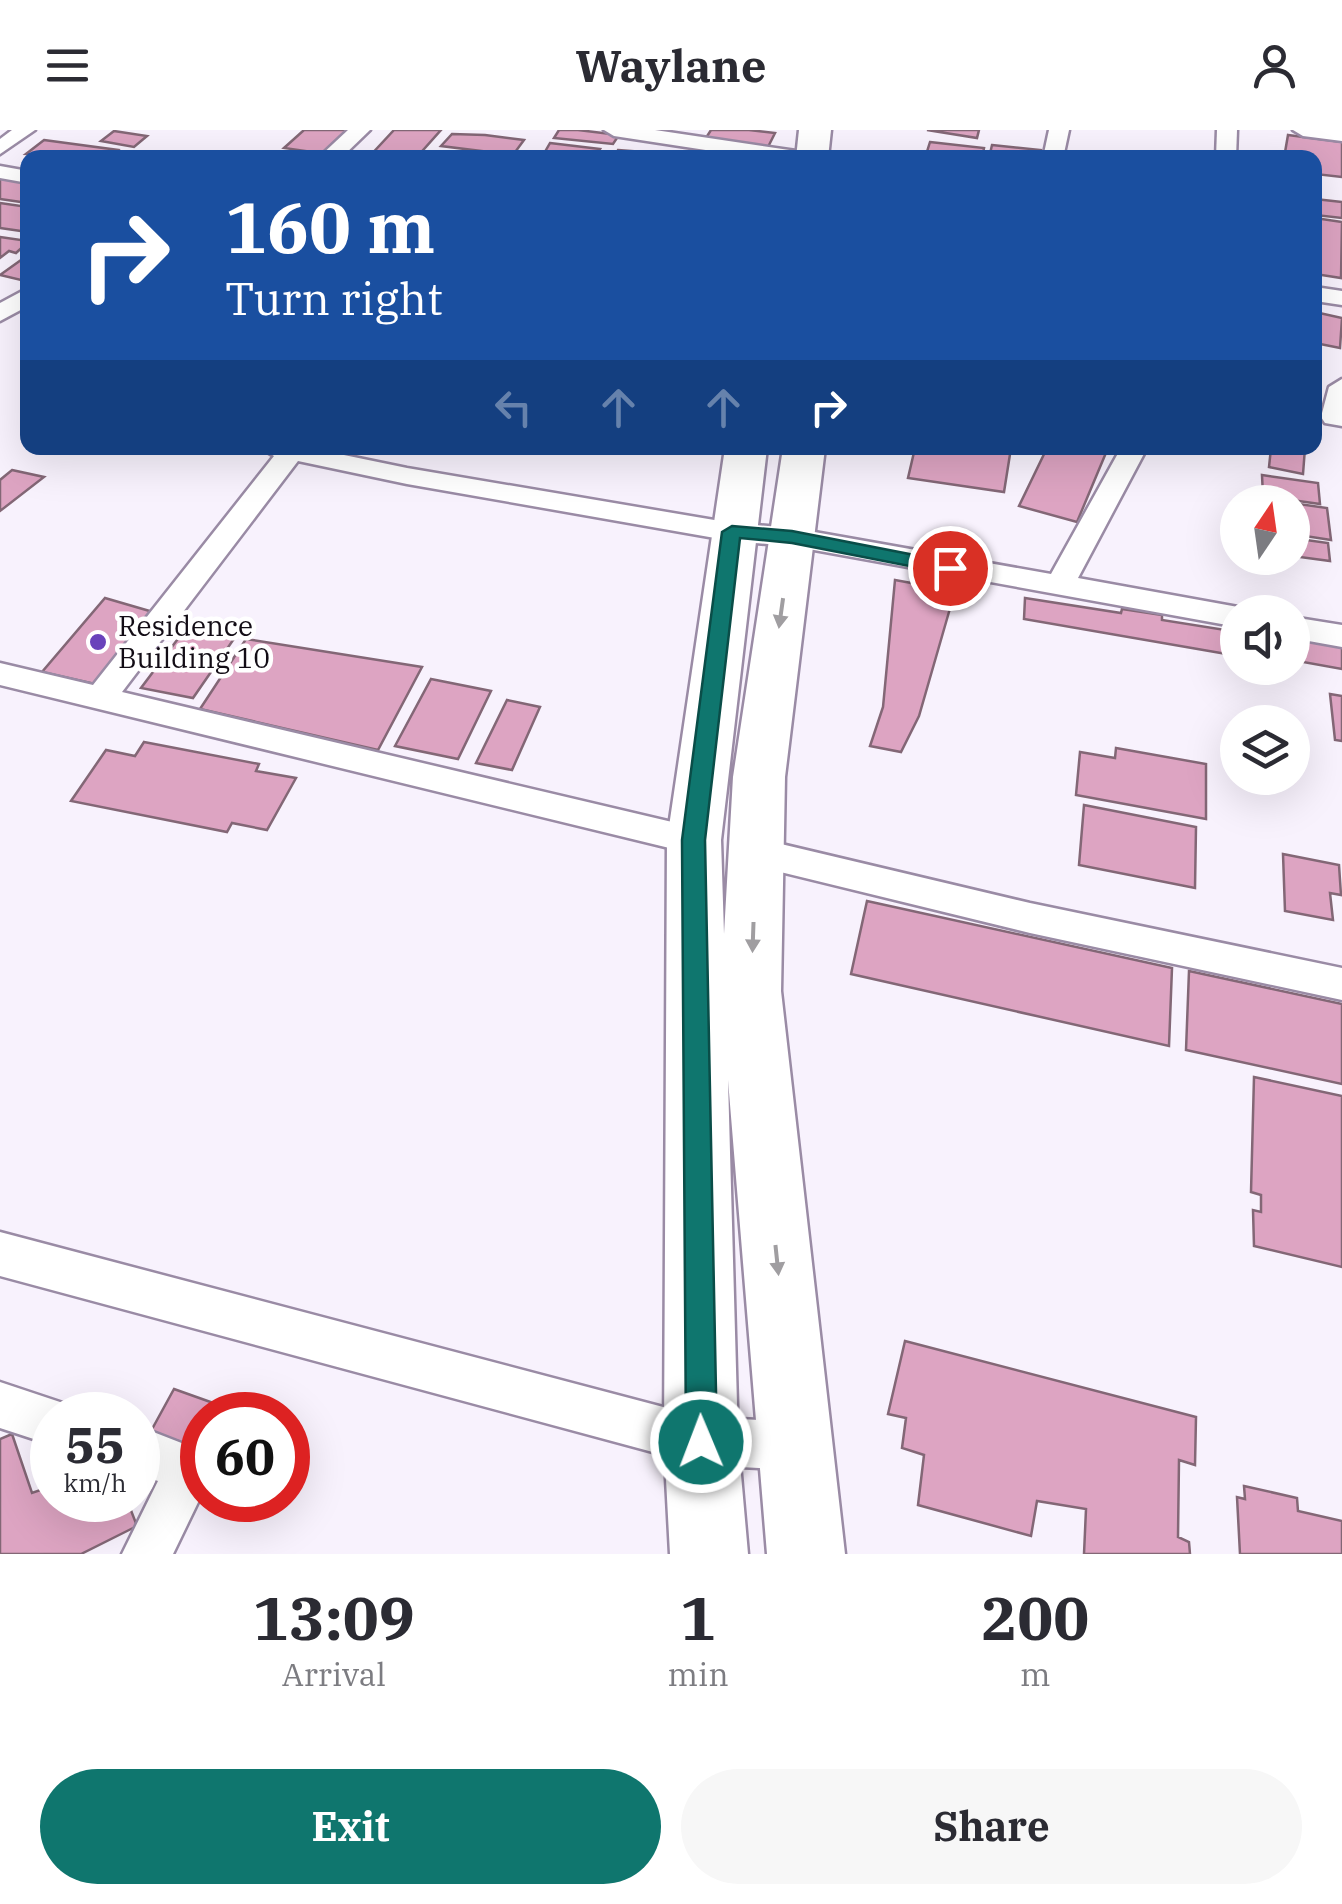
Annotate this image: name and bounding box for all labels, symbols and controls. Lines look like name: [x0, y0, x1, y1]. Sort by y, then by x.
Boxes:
text: Waylane: [576, 36, 766, 94]
icon: menu: [40, 38, 95, 93]
icon: person: [1247, 38, 1302, 93]
text: 160 m: [225, 181, 435, 272]
icon: right: [60, 190, 190, 320]
text: Turn right: [225, 269, 443, 327]
icon: left: [486, 380, 541, 435]
icon: ahead: [591, 380, 646, 435]
icon: ahead: [696, 380, 751, 435]
icon: right: [801, 380, 856, 435]
north arrow: [1220, 485, 1310, 575]
map controls: [1220, 485, 1310, 795]
pin: [908, 526, 993, 611]
icon: arrive: [923, 541, 978, 596]
button: sound: [1220, 595, 1310, 685]
one-way arrow: [773, 598, 789, 630]
place label: Residence Building 10: [118, 607, 270, 676]
marker: Residence Building 10: [87, 631, 109, 653]
button: layers: [1220, 705, 1310, 795]
one-way arrow: [744, 921, 760, 953]
one-way arrow: [769, 1245, 785, 1277]
position arrow: [649, 1390, 753, 1494]
speed limit sign: 60: [180, 1392, 310, 1522]
text: 55: [65, 1412, 125, 1477]
text: km/h: [63, 1466, 127, 1499]
text: 13:09: [253, 1578, 415, 1657]
text: 1: [680, 1578, 716, 1657]
text: 200: [981, 1578, 1089, 1657]
text: Arrival: [282, 1653, 386, 1695]
text: min: [668, 1653, 729, 1695]
text: m: [1020, 1653, 1051, 1695]
button: Exit: [40, 1769, 661, 1884]
button: Share: [681, 1769, 1302, 1884]

